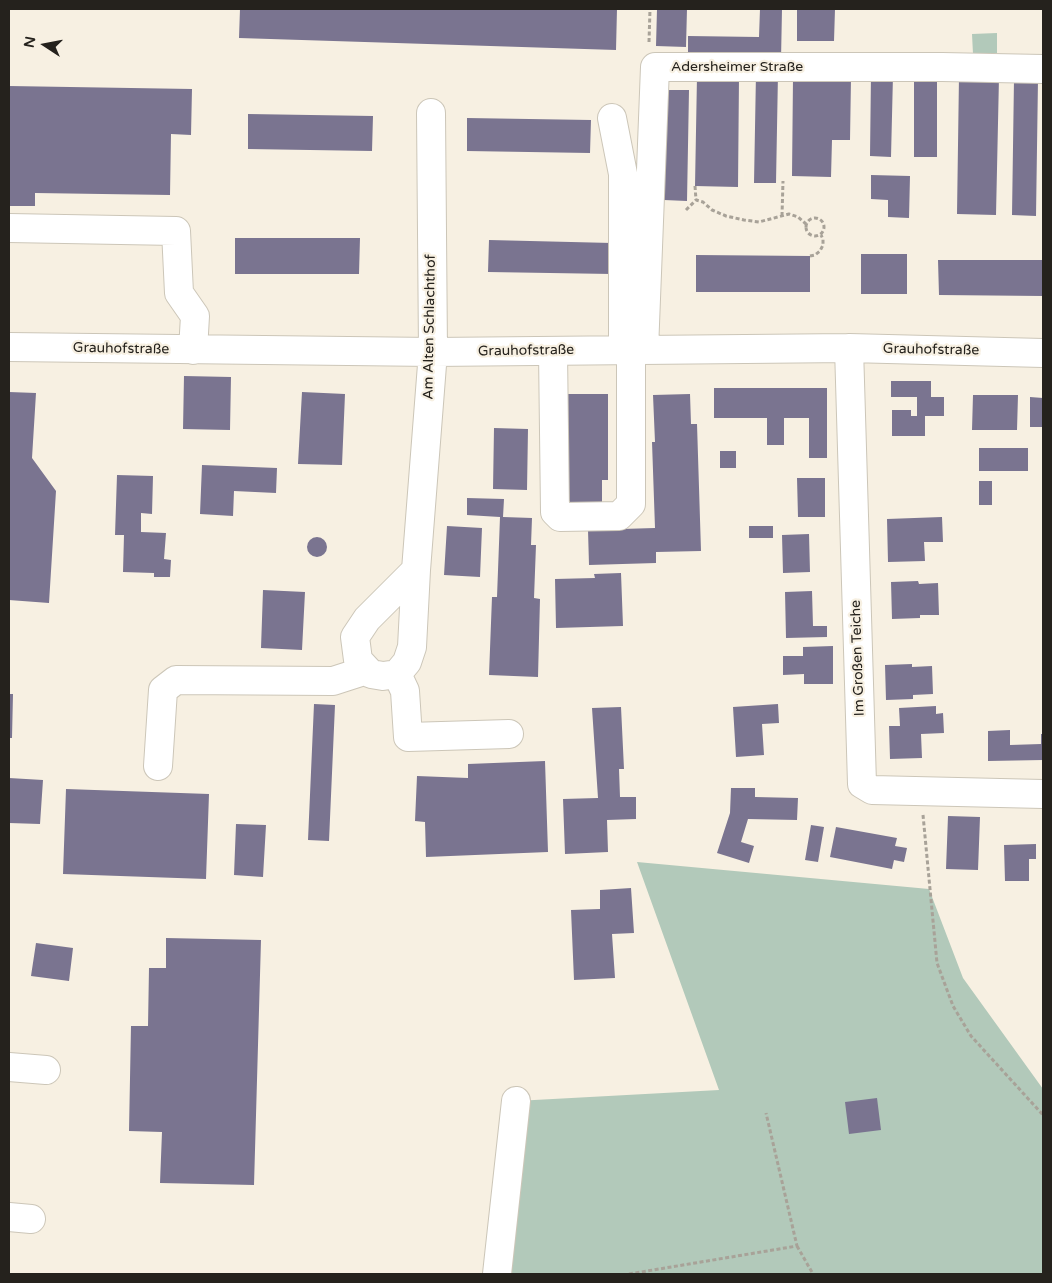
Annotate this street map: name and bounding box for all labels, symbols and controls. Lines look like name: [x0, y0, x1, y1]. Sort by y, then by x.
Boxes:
north arrow: [20, 20, 70, 70]
text: N: [20, 35, 39, 49]
street label: Adersheimer Straße: [671, 59, 803, 75]
street label: Am Alten Schlachthof: [420, 254, 440, 400]
street label: Grauhofstraße: [73, 340, 169, 358]
street label: Grauhofstraße: [883, 341, 979, 359]
street label: Grauhofstraße: [478, 342, 574, 360]
street label: Im Großen Teiche: [848, 600, 868, 716]

